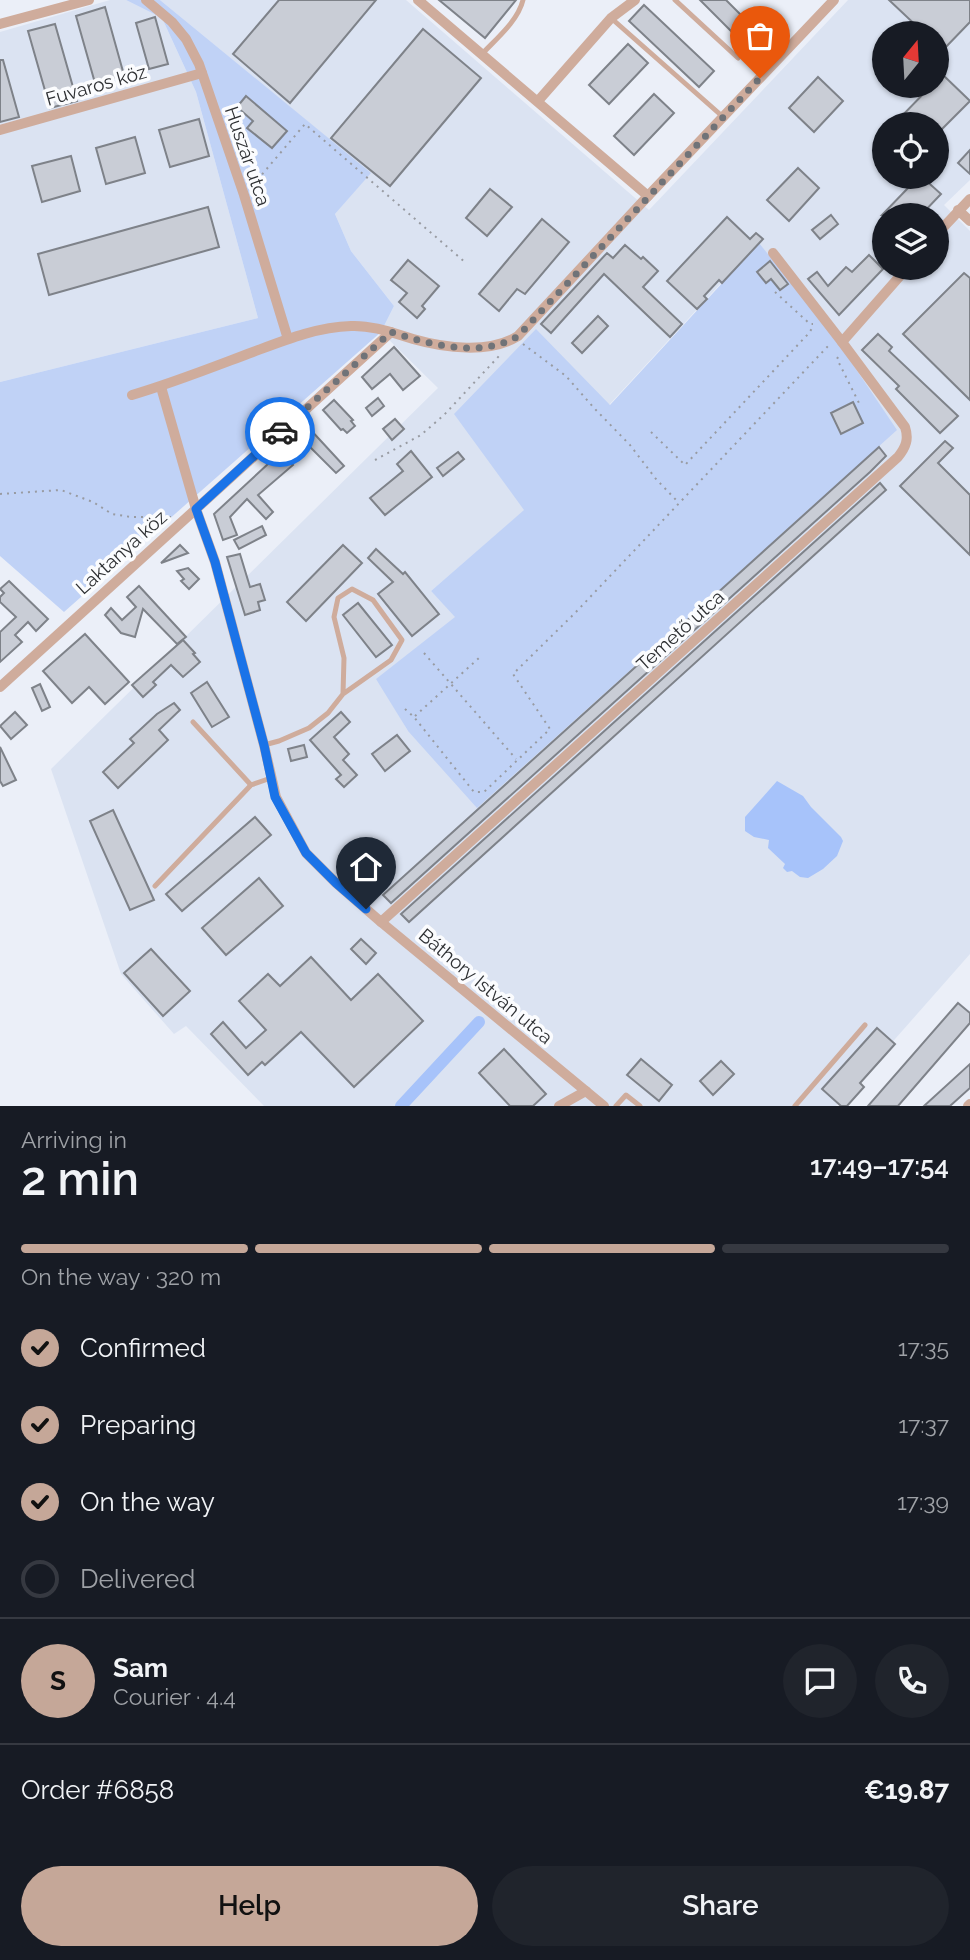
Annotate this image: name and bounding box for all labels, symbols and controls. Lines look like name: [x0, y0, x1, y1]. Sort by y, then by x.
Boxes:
pin: [730, 6, 790, 78]
icon: bag: [741, 17, 779, 55]
north arrow: [872, 21, 948, 98]
map controls: [872, 21, 949, 280]
street label: Fuvaros köz: [43, 60, 149, 110]
street label: Huszár utca: [221, 103, 275, 209]
button: locate: [872, 112, 949, 189]
button: layers: [872, 203, 949, 280]
courier: [245, 397, 315, 467]
icon: car: [261, 413, 299, 451]
street label: Laktanya köz: [71, 506, 171, 598]
street label: Temető utca: [632, 585, 728, 675]
pin: [336, 837, 396, 909]
icon: home: [347, 848, 385, 886]
street label: Báthory István utca: [415, 924, 557, 1048]
text: Arriving in: [21, 1126, 127, 1153]
text: 17:49–17:54: [810, 1151, 949, 1181]
text: 2 min: [21, 1152, 139, 1206]
text: On the way · 320 m: [21, 1263, 221, 1290]
icon: check: [21, 1329, 59, 1367]
text: Confirmed: [80, 1333, 206, 1363]
text: 17:35: [898, 1334, 949, 1361]
icon: check: [21, 1406, 59, 1444]
text: Preparing: [80, 1410, 196, 1440]
text: 17:37: [898, 1411, 949, 1438]
icon: check: [21, 1483, 59, 1521]
text: On the way: [80, 1487, 215, 1517]
text: 17:39: [897, 1488, 949, 1515]
text: Delivered: [80, 1564, 195, 1594]
button: chat: [783, 1644, 857, 1718]
button: phone: [875, 1644, 949, 1718]
text: Sam: [113, 1653, 168, 1683]
text: S: [50, 1666, 66, 1696]
text: Courier · 4.4: [113, 1683, 236, 1710]
text: Order #6858: [21, 1775, 174, 1805]
text: €19.87: [864, 1775, 949, 1805]
button: Help: [21, 1866, 478, 1946]
button: Share: [492, 1866, 949, 1946]

